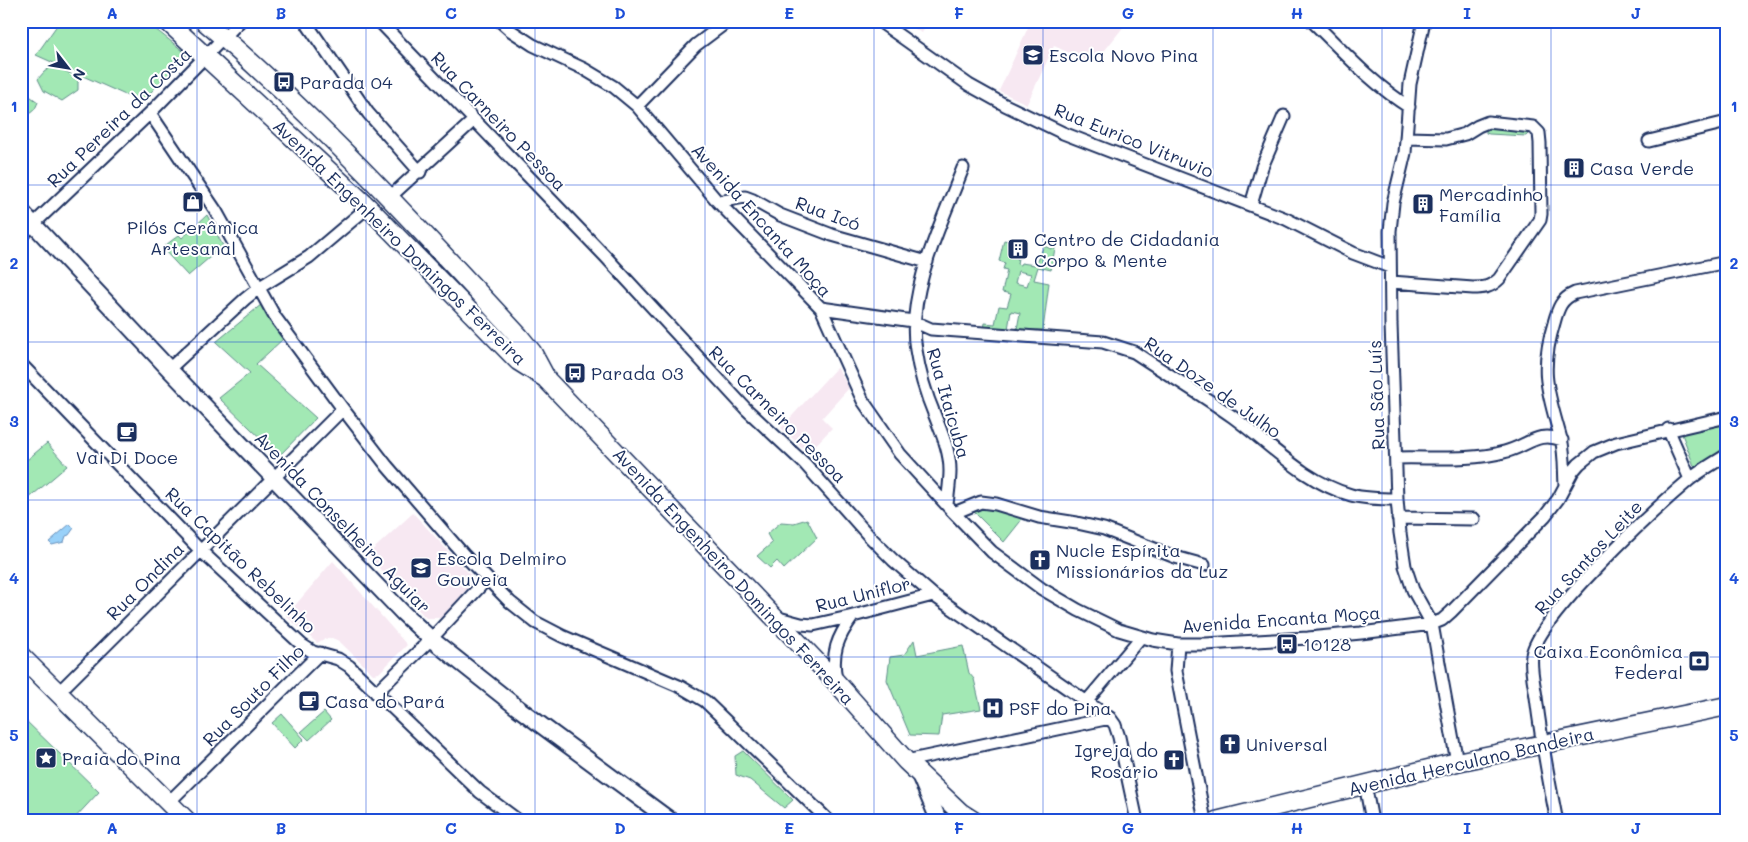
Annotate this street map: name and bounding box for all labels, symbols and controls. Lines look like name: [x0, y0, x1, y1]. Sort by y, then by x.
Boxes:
text: A: [106, 2, 118, 23]
text: B: [276, 2, 286, 23]
text: C: [445, 2, 457, 23]
text: D: [614, 2, 626, 23]
text: E: [784, 2, 794, 23]
text: F: [954, 2, 964, 23]
text: G: [1122, 2, 1134, 23]
text: H: [1291, 2, 1303, 23]
text: I: [1463, 2, 1471, 23]
text: J: [1631, 2, 1641, 23]
street label: Rua Pereira da Costa: [42, 42, 196, 192]
north arrow: [42, 42, 92, 92]
school or university icon: Escola Novo Pina: [1021, 43, 1045, 67]
place label: Escola Novo Pina: [1049, 43, 1198, 67]
street label: Rua Carneiro Pessoa: [426, 46, 572, 196]
text: N: [69, 65, 90, 84]
bus stop icon: Parada 04: [272, 70, 296, 94]
place label: Parada 04: [300, 70, 393, 94]
text: 1: [10, 95, 18, 116]
text: 1: [1730, 95, 1738, 116]
street label: Rua Eurico Vitruvio: [1051, 97, 1217, 183]
street label: Avenida Engenheiro Domingos Ferreira: [268, 114, 532, 370]
street label: Avenida Encanta Moça: [687, 138, 837, 302]
building icon: Casa Verde: [1562, 156, 1586, 180]
place label: Casa Verde: [1590, 156, 1694, 180]
place label: Mercadinho Família: [1439, 182, 1543, 227]
shop icon: Pilós Cerâmica Artesanal: [181, 190, 205, 214]
street label: Rua Icó: [792, 190, 864, 236]
building icon: Mercadinho Família: [1411, 192, 1435, 216]
place label: Pilós Cerâmica Artesanal: [127, 215, 259, 260]
place label: Centro de Cidadania Corpo & Mente: [1034, 227, 1220, 272]
building icon: Centro de Cidadania Corpo & Mente: [1006, 237, 1030, 261]
text: 2: [10, 252, 19, 273]
text: 2: [1730, 252, 1739, 273]
street label: Rua Doze de Julho: [1140, 331, 1286, 443]
street label: Rua Carneiro Pessoa: [704, 340, 852, 488]
street label: Rua São Luís: [1362, 340, 1390, 450]
street label: Rua Itaicuba: [922, 345, 976, 461]
bus stop icon: Parada 03: [563, 361, 587, 385]
place label: Parada 03: [591, 361, 684, 385]
text: 3: [9, 410, 19, 431]
text: 3: [1729, 410, 1739, 431]
cafe icon: Vai Di Doce: [115, 420, 139, 444]
street label: Avenida Conselheiro Aguiar: [250, 426, 436, 618]
street label: Avenida Engenheiro Domingos Ferreira: [608, 442, 860, 710]
place label: Vai Di Doce: [76, 445, 178, 469]
street label: Rua Capitão Rebelinho: [160, 482, 322, 639]
street label: Rua Santos Leite: [1529, 495, 1647, 619]
street label: Rua Ondina: [101, 537, 189, 625]
place label: Nucle Espírita Missionários da Luz: [1056, 538, 1228, 583]
place label: Escola Delmiro Gouveia: [437, 546, 567, 591]
church icon: Nucle Espírita Missionários da Luz: [1028, 548, 1052, 572]
school or university icon: Escola Delmiro Gouveia: [409, 556, 433, 580]
text: 4: [9, 567, 19, 588]
text: 4: [1729, 567, 1739, 588]
street label: Rua Uniflor: [813, 571, 913, 617]
street label: Avenida Encanta Moça: [1181, 600, 1381, 638]
bus stop icon: 10128: [1275, 632, 1299, 656]
place label: 10128: [1303, 632, 1351, 656]
street label: Rua Souto Filho: [197, 639, 309, 751]
place label: Caixa Econômica Federal: [1533, 639, 1683, 684]
bank icon: Caixa Econômica Federal: [1687, 649, 1711, 673]
cafe icon: Casa do Pará: [297, 689, 321, 713]
place label: Casa do Pará: [325, 689, 445, 713]
hospital icon: PSF do Pina: [981, 696, 1005, 720]
place label: PSF do Pina: [1009, 696, 1112, 720]
street label: Avenida Herculano Bandeira: [1346, 721, 1596, 801]
text: 5: [9, 724, 19, 745]
text: 5: [1729, 724, 1739, 745]
church icon: Universal: [1218, 732, 1242, 756]
place label: Universal: [1246, 732, 1328, 756]
place label: Igreja do Rosário: [1074, 738, 1158, 783]
place icon: Praia do Pina: [34, 746, 58, 770]
place label: Praia do Pina: [62, 746, 181, 770]
church icon: Igreja do Rosário: [1162, 748, 1186, 772]
text: A: [106, 817, 118, 838]
text: B: [276, 817, 286, 838]
text: C: [445, 817, 457, 838]
text: D: [614, 817, 626, 838]
text: E: [784, 817, 794, 838]
text: F: [954, 817, 964, 838]
text: G: [1122, 817, 1134, 838]
text: H: [1291, 817, 1303, 838]
text: I: [1463, 817, 1471, 838]
text: J: [1631, 817, 1641, 838]

